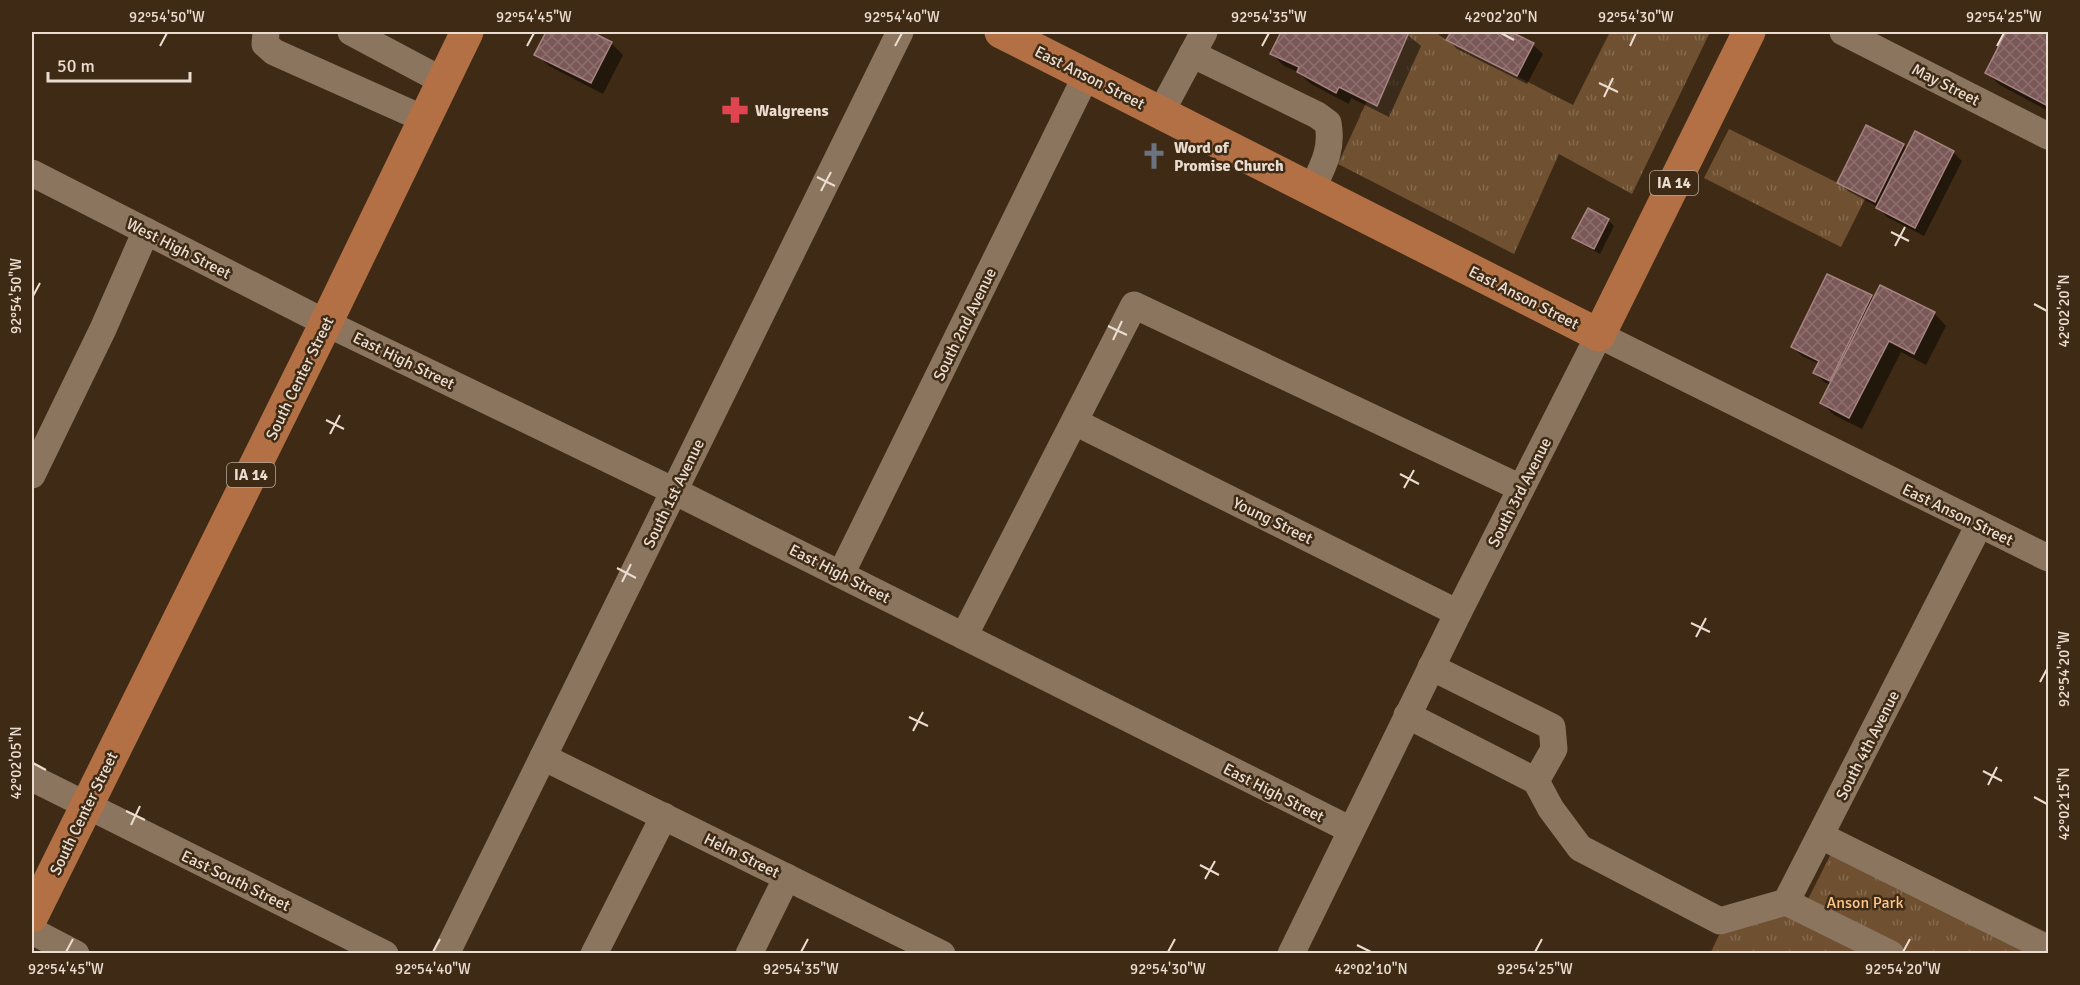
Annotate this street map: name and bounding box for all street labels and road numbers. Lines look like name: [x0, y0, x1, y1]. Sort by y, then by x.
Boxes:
street label: East Anson Street: [1031, 42, 1148, 114]
street label: May Street: [1908, 59, 1983, 111]
road number: IA 14: [1650, 171, 1698, 195]
street label: West High Street: [123, 214, 234, 284]
street label: East Anson Street: [1465, 262, 1582, 334]
street label: South 2nd Avenue: [929, 265, 1001, 384]
street label: South Center Street: [261, 313, 339, 443]
street label: East High Street: [349, 328, 458, 394]
street label: South 3rd Avenue: [1484, 434, 1556, 551]
street label: South 1st Avenue: [639, 436, 709, 551]
road number: IA 14: [227, 463, 275, 487]
street label: East Anson Street: [1899, 479, 2017, 551]
street label: Young Street: [1229, 493, 1316, 549]
street label: East High Street: [786, 540, 894, 608]
street label: South 4th Avenue: [1832, 687, 1904, 804]
street label: South Center Street: [45, 748, 123, 878]
street label: East High Street: [1220, 759, 1328, 827]
street label: Helm Street: [701, 829, 783, 883]
street label: East South Street: [178, 846, 294, 916]

